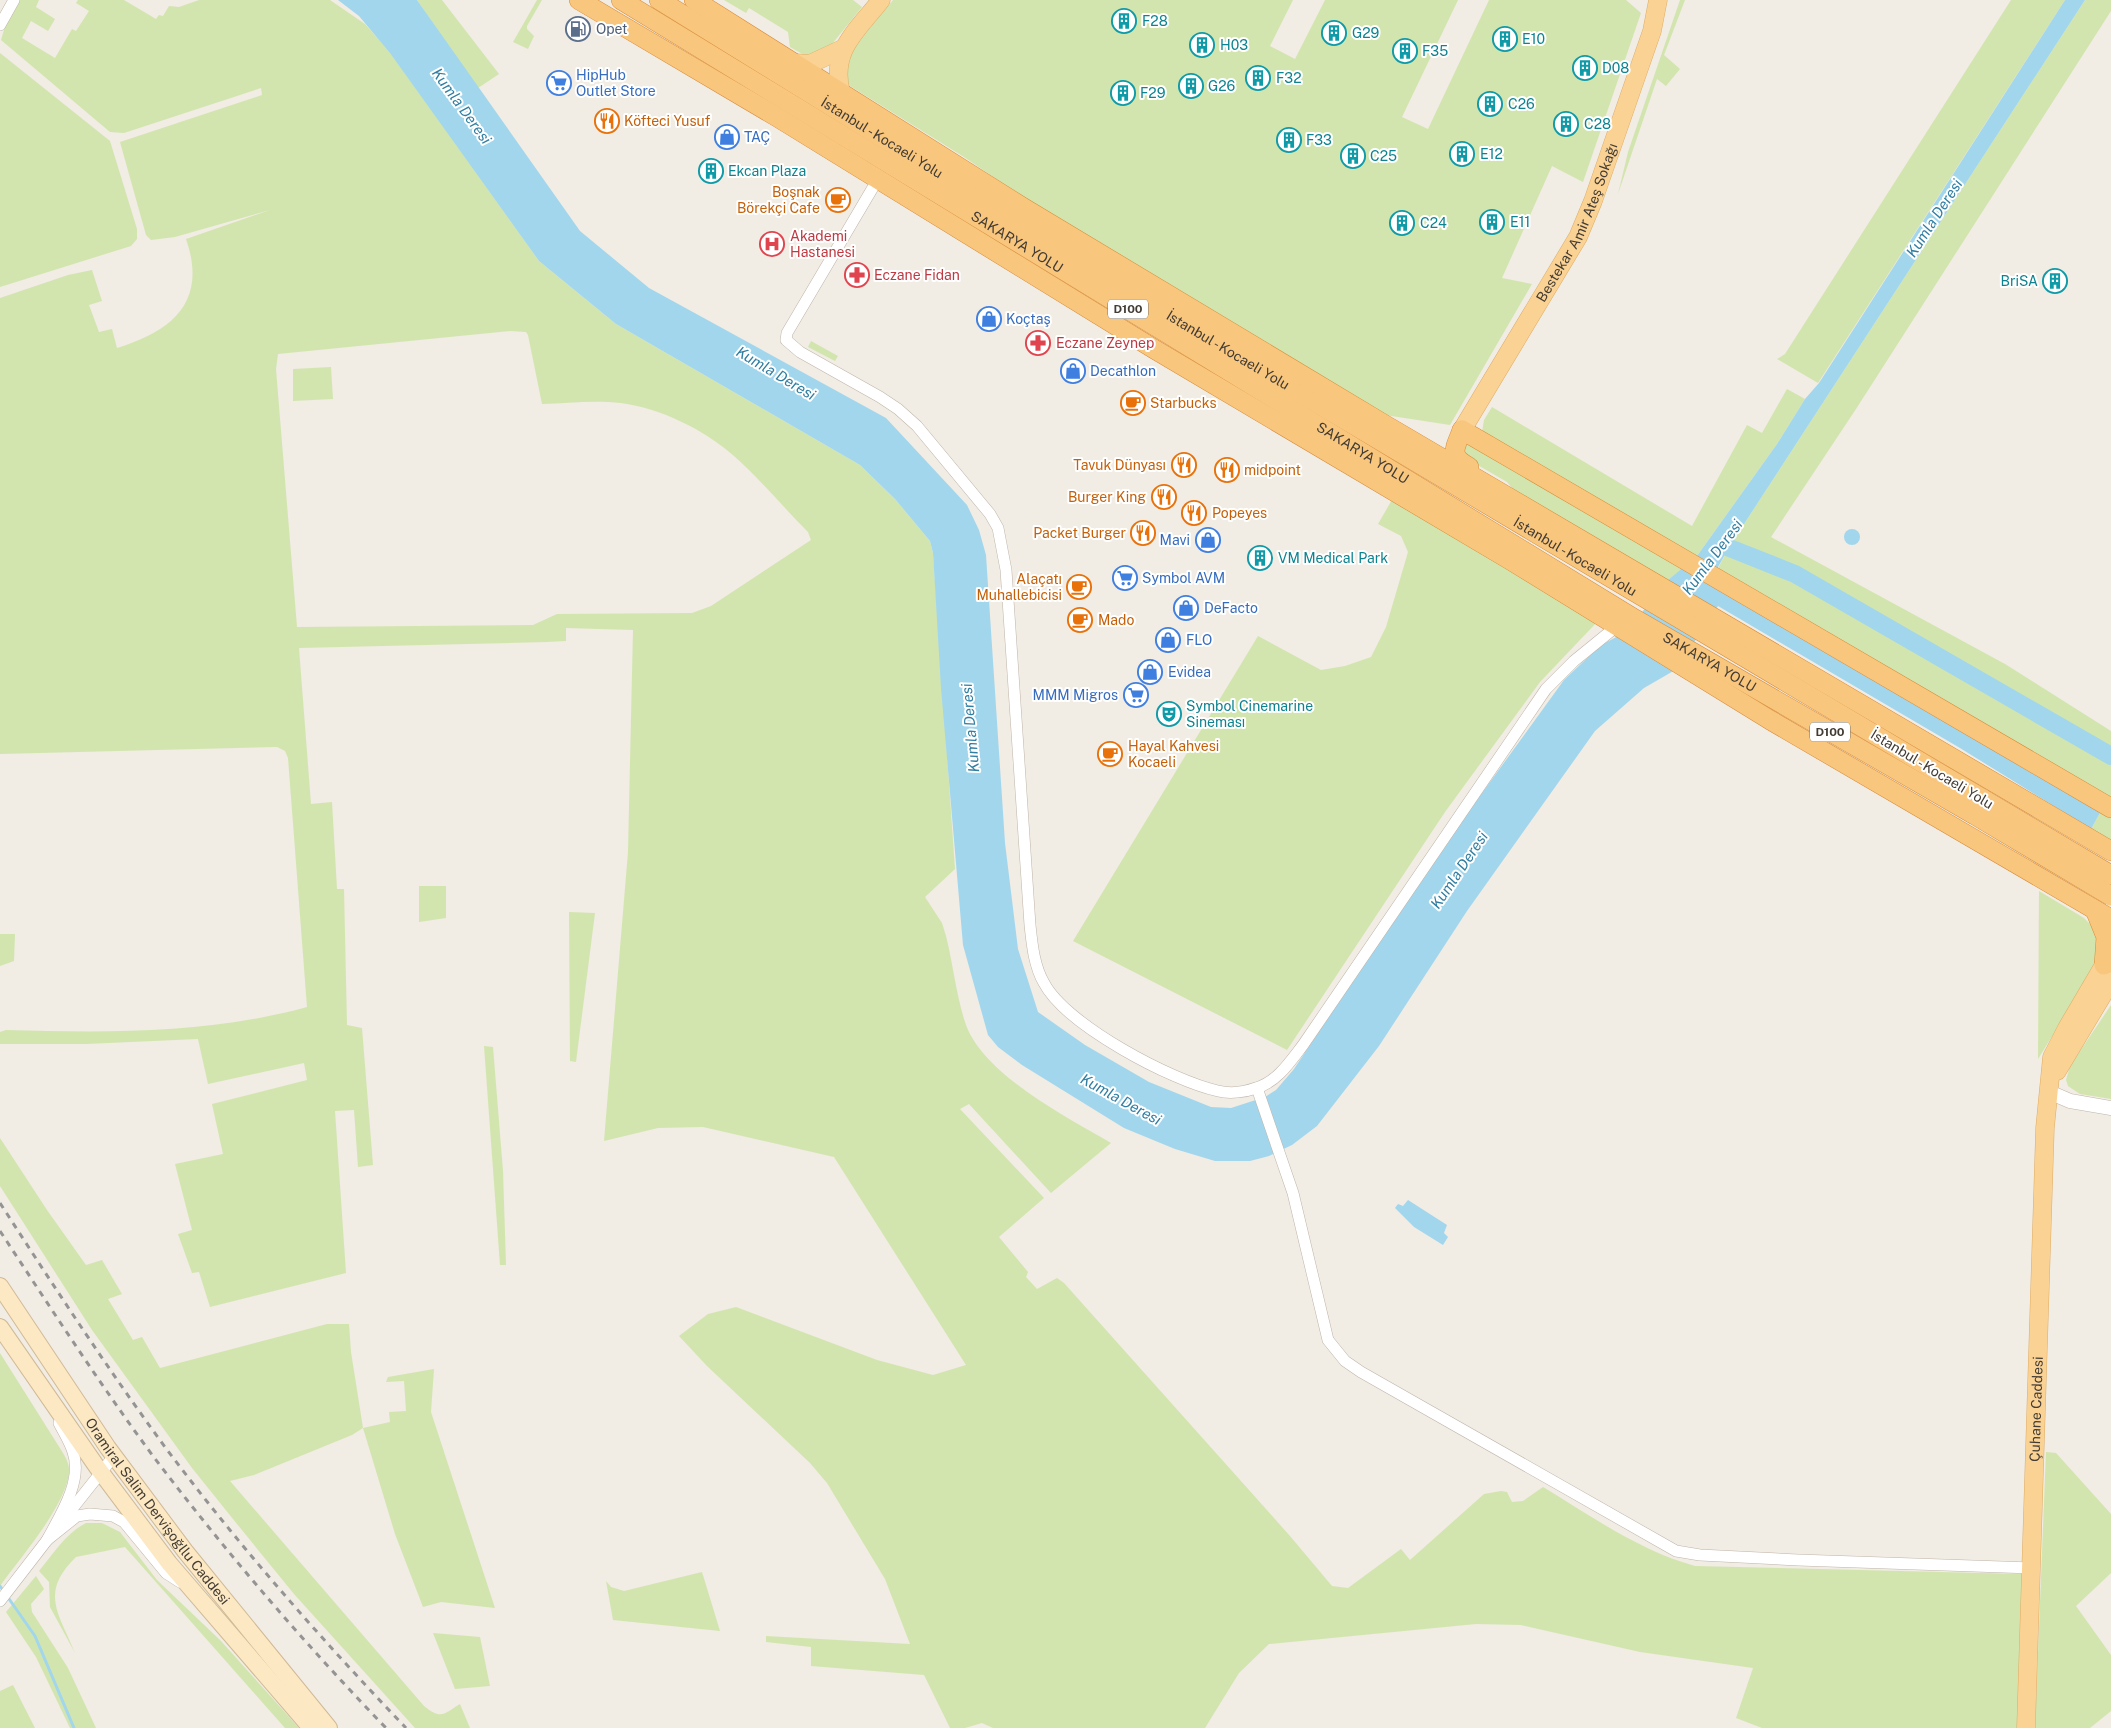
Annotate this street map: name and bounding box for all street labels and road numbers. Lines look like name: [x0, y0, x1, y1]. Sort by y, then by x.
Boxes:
street label: İstanbul - Kocaeli Yolu: [818, 92, 946, 181]
street label: Bestekar Amir Ateş Sokağı: [1533, 141, 1620, 305]
street label: SAKARYA YOLU: [968, 208, 1066, 276]
road number: D100: [1108, 300, 1148, 318]
street label: İstanbul - Kocaeli Yolu: [1164, 305, 1292, 393]
street label: SAKARYA YOLU: [1314, 419, 1412, 487]
street label: İstanbul - Kocaeli Yolu: [1511, 512, 1640, 599]
street label: SAKARYA YOLU: [1660, 629, 1759, 695]
road number: D100: [1810, 722, 1850, 742]
street label: İstanbul - Kocaeli Yolu: [1868, 724, 1997, 812]
street label: Çuhane Caddesi: [2026, 1356, 2046, 1462]
street label: Oramiral Salim Dervişoğllu Caddesi: [82, 1415, 233, 1608]

